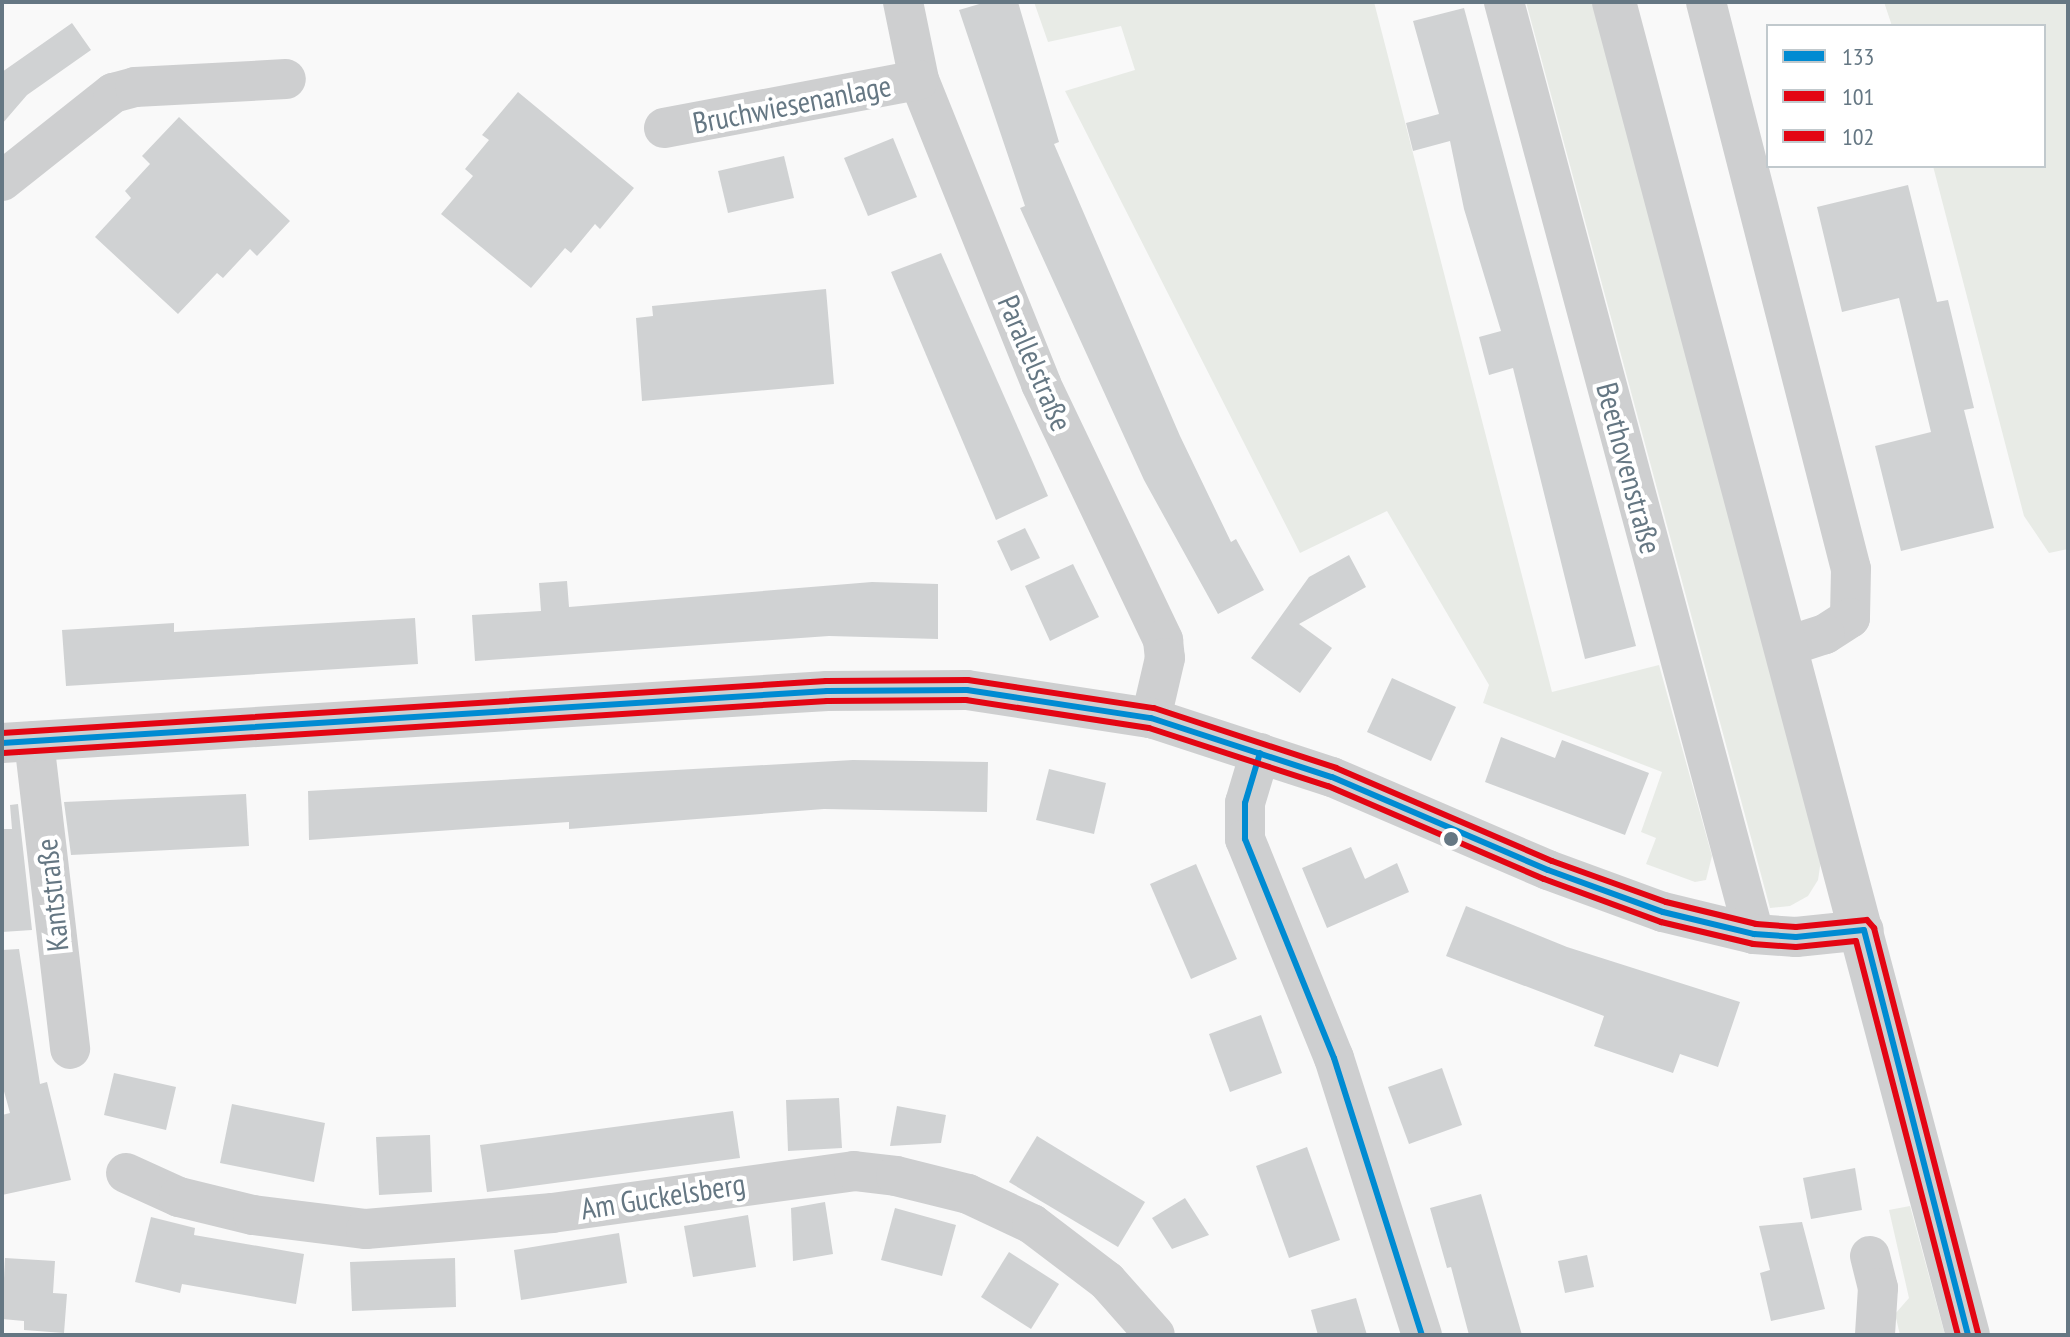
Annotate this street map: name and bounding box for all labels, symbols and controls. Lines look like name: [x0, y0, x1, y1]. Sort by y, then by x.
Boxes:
legend: [1766, 24, 2046, 168]
text: 133: [1842, 41, 1874, 72]
street label: Bruchwiesenanlage: [690, 67, 894, 141]
text: 101: [1842, 81, 1874, 112]
text: 102: [1842, 121, 1874, 152]
street label: Parallelstraße: [990, 290, 1080, 436]
street label: Beethovenstraße: [1589, 379, 1669, 557]
unlabelled marker: [1443, 831, 1459, 847]
street label: Kantstraße: [28, 837, 76, 953]
street label: Am Guckelsberg: [578, 1165, 748, 1227]

